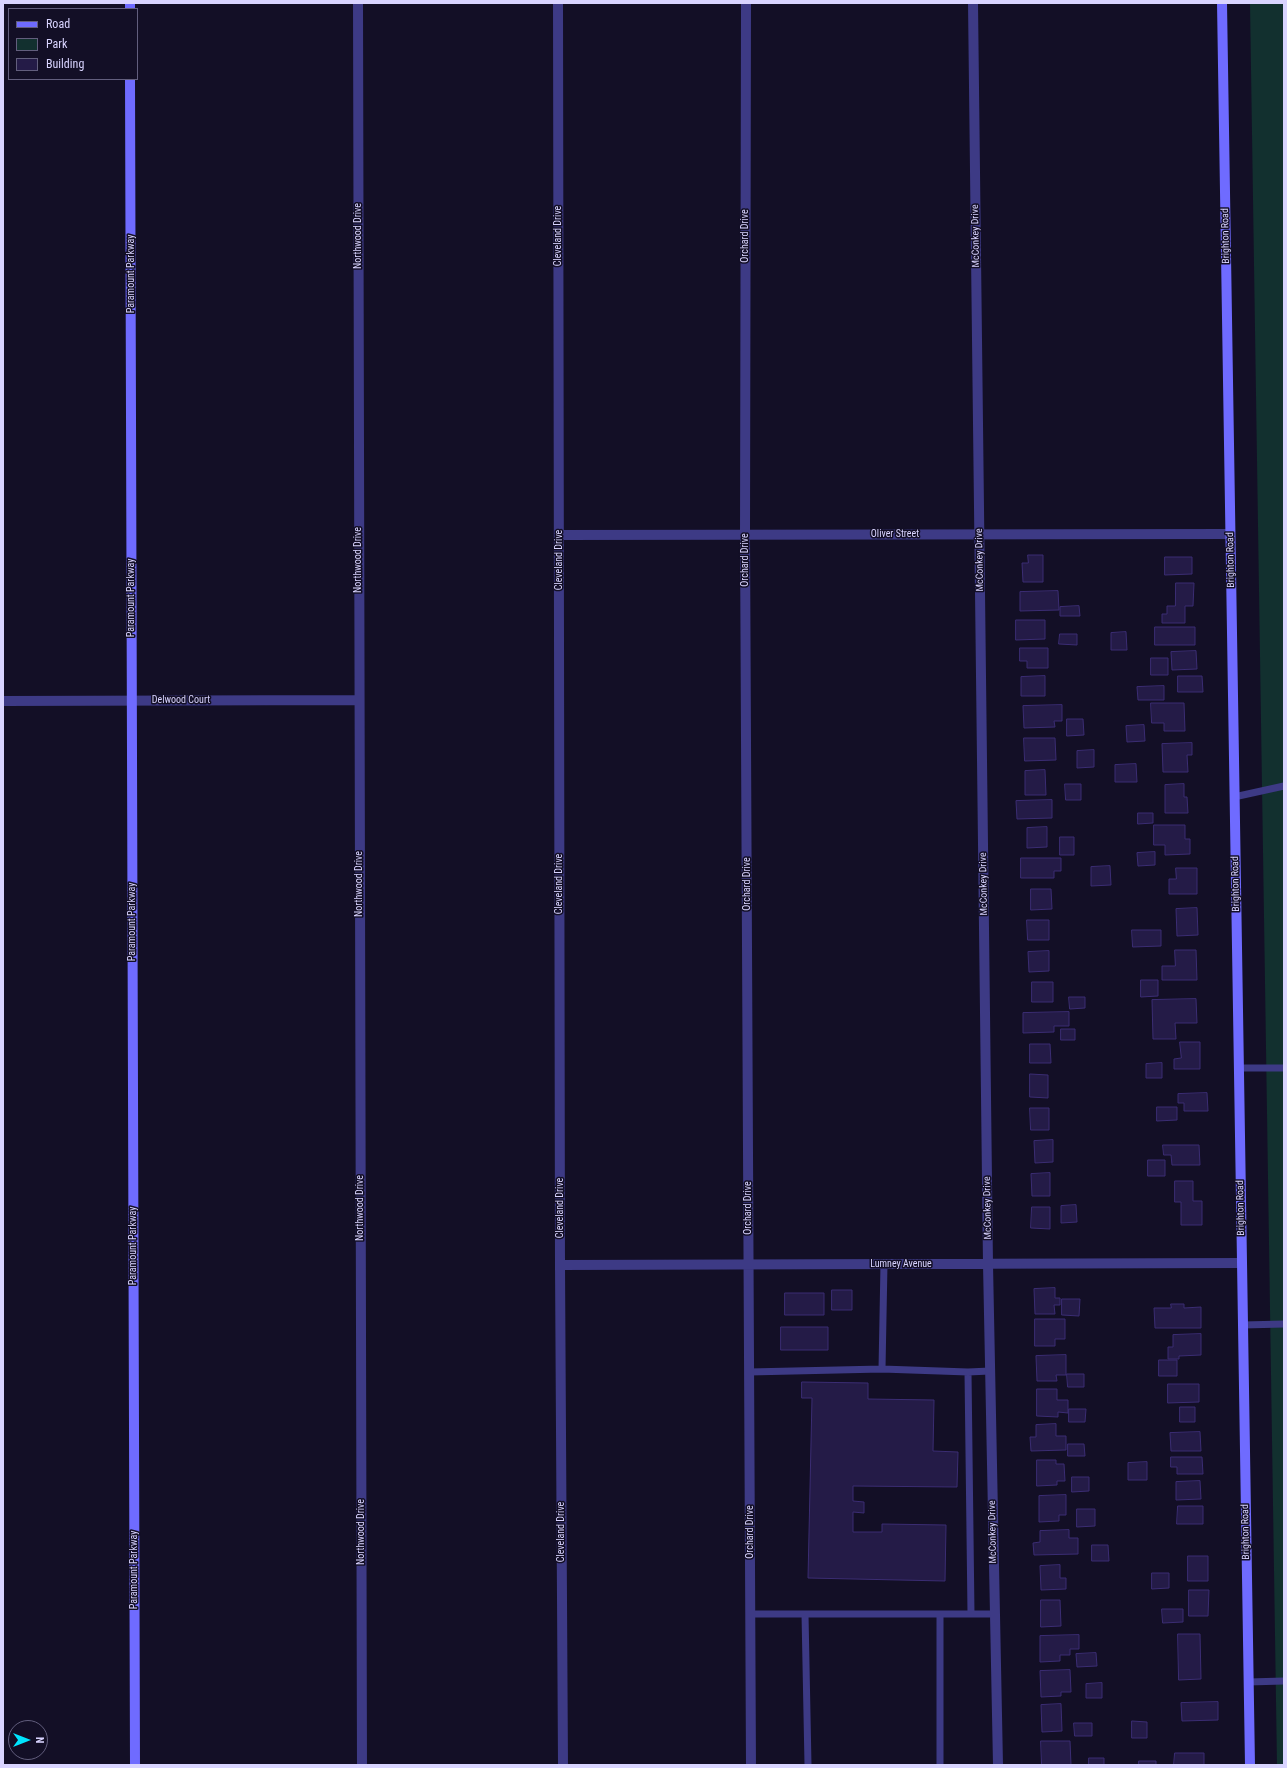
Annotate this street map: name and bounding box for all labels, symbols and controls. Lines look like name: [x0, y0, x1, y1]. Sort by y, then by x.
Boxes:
legend: [8, 8, 138, 80]
text: Road: [46, 17, 70, 31]
text: Park: [46, 37, 67, 51]
text: Building: [46, 57, 84, 71]
street label: Northwood Drive: [352, 203, 364, 269]
street label: McConkey Drive: [969, 204, 983, 268]
street label: Cleveland Drive: [552, 206, 564, 266]
street label: Brighton Road: [1220, 208, 1232, 264]
street label: Orchard Drive: [739, 209, 751, 263]
street label: Paramount Parkway: [125, 235, 137, 313]
street label: Northwood Drive: [352, 527, 364, 593]
street label: Oliver Street: [871, 528, 919, 540]
street label: McConkey Drive: [973, 528, 987, 592]
street label: Cleveland Drive: [553, 530, 565, 590]
street label: Brighton Road: [1225, 532, 1237, 588]
street label: Orchard Drive: [739, 533, 751, 587]
street label: Paramount Parkway: [125, 559, 137, 637]
street label: Delwood Court: [152, 694, 210, 706]
street label: Northwood Drive: [353, 851, 365, 917]
street label: McConkey Drive: [977, 852, 991, 916]
street label: Cleveland Drive: [553, 854, 565, 914]
street label: Brighton Road: [1230, 856, 1242, 912]
street label: Orchard Drive: [741, 857, 753, 911]
street label: Paramount Parkway: [126, 883, 138, 961]
street label: Northwood Drive: [354, 1175, 366, 1241]
street label: McConkey Drive: [981, 1176, 995, 1240]
street label: Cleveland Drive: [554, 1178, 566, 1238]
street label: Brighton Road: [1235, 1180, 1247, 1236]
street label: Orchard Drive: [742, 1181, 754, 1235]
street label: Paramount Parkway: [127, 1207, 139, 1285]
street label: Lumney Avenue: [870, 1258, 932, 1270]
street label: Northwood Drive: [355, 1499, 367, 1565]
street label: McConkey Drive: [986, 1500, 1000, 1564]
street label: Cleveland Drive: [555, 1502, 567, 1562]
street label: Brighton Road: [1240, 1504, 1252, 1560]
street label: Orchard Drive: [744, 1505, 756, 1559]
street label: Paramount Parkway: [128, 1531, 140, 1609]
north arrow: [8, 1720, 48, 1760]
text: N: [33, 1737, 46, 1743]

